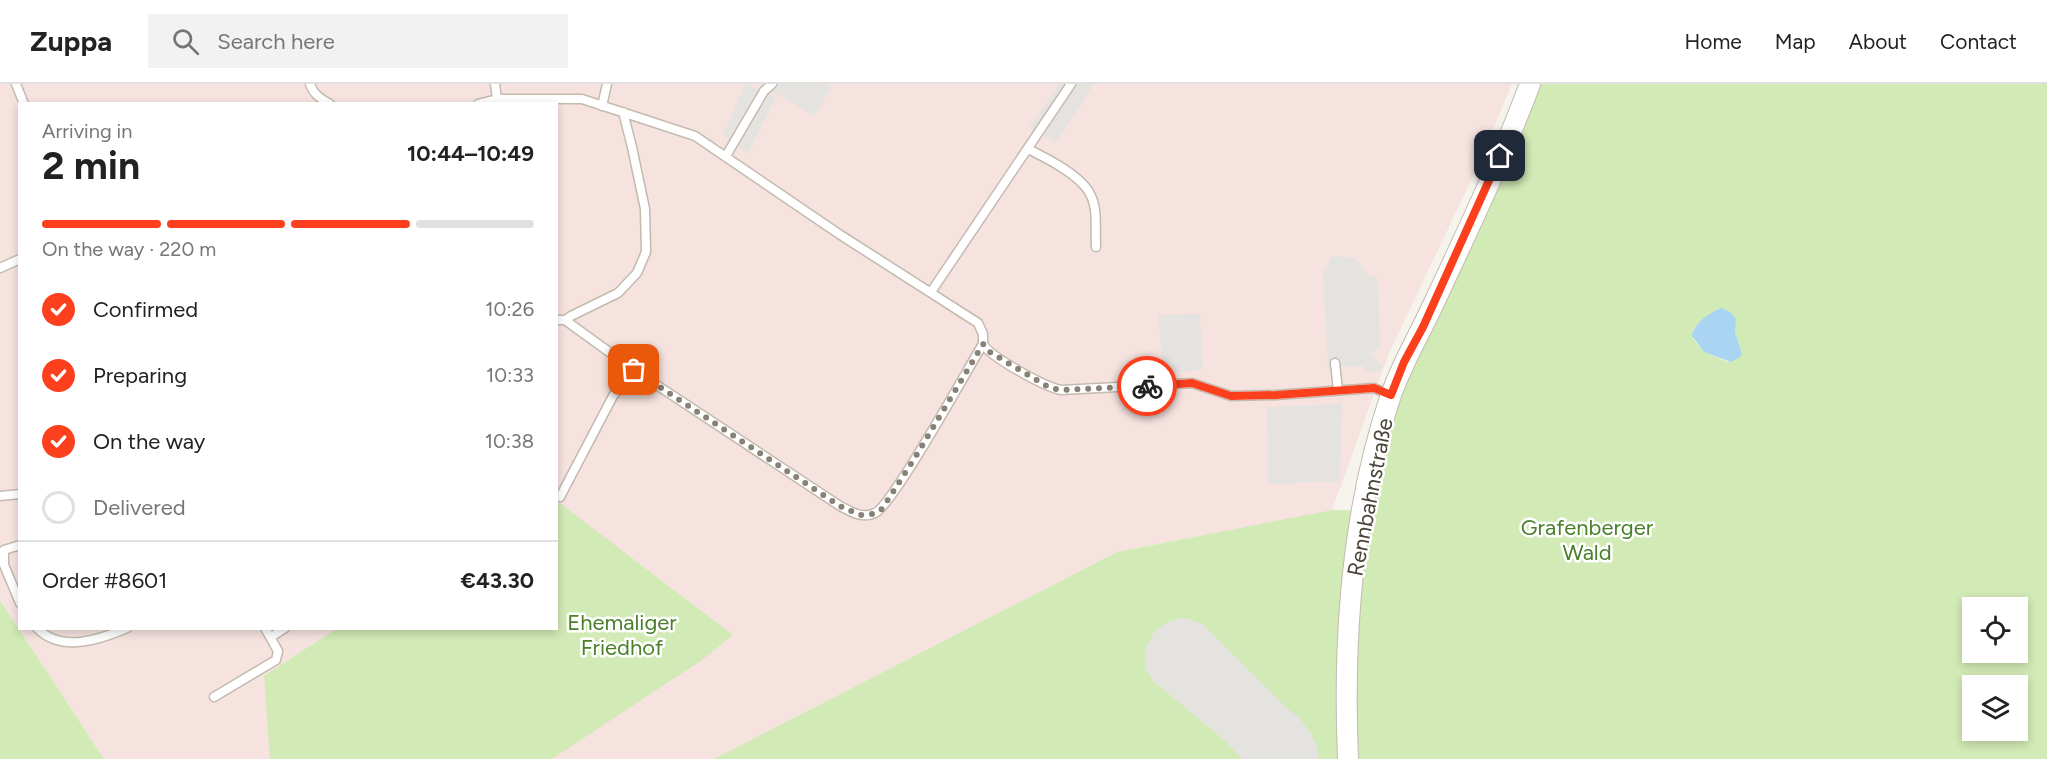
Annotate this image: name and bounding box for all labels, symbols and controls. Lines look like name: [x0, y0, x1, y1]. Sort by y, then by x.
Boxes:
search box: [148, 14, 568, 68]
text: Zuppa: [30, 24, 112, 58]
icon: search: [169, 25, 202, 58]
text: Search here: [217, 28, 335, 55]
text: Home: [1685, 29, 1742, 54]
text: Map: [1775, 29, 1816, 54]
text: About: [1849, 29, 1907, 54]
text: Contact: [1940, 29, 2017, 54]
text: Arriving in: [42, 119, 132, 143]
pin: [1474, 130, 1525, 181]
icon: home: [1483, 139, 1516, 172]
text: 10:44–10:49: [407, 140, 534, 167]
text: 2 min: [42, 142, 140, 189]
text: On the way · 220 m: [42, 237, 216, 261]
icon: check: [42, 293, 75, 326]
text: Confirmed: [93, 296, 198, 323]
text: 10:26: [485, 297, 534, 321]
pin: [608, 344, 659, 395]
icon: bag: [617, 353, 650, 386]
courier: [1117, 356, 1177, 416]
icon: check: [42, 359, 75, 392]
text: Preparing: [93, 362, 187, 389]
text: 10:33: [486, 363, 534, 387]
icon: bike: [1131, 370, 1164, 403]
street label: Rennbahnstraße: [1341, 416, 1399, 578]
icon: check: [42, 425, 75, 458]
text: On the way: [93, 428, 205, 455]
text: 10:38: [485, 429, 534, 453]
text: Delivered: [93, 494, 186, 521]
park label: Grafenberger Wald: [1521, 514, 1654, 566]
text: Order #8601: [42, 567, 167, 594]
text: €43.30: [461, 567, 534, 594]
map controls: [1962, 597, 2028, 741]
button: locate: [1962, 597, 2028, 663]
park label: Ehemaliger Friedhof: [567, 609, 677, 661]
button: layers: [1962, 675, 2028, 741]

